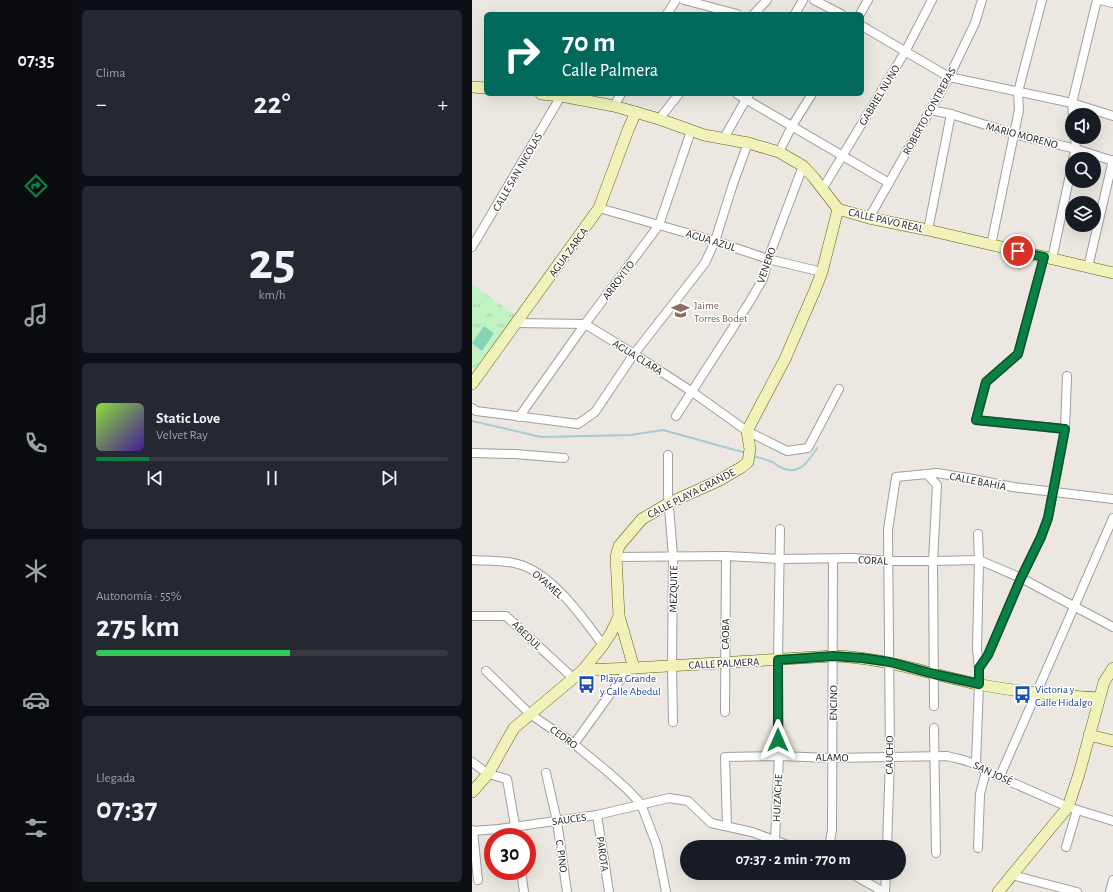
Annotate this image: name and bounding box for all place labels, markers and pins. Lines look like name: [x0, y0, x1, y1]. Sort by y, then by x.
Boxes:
pin: [1001, 234, 1035, 268]
place label: Jaime Torres Bodet: [694, 300, 748, 324]
school or university icon: Jaime Torres Bodet: [671, 301, 691, 321]
place label: Playa Grande y Calle Abedul: [599, 673, 661, 697]
bus stop icon: Playa Grande y Calle Abedul: [577, 674, 597, 694]
place label: Victoria y Calle Hidalgo: [1035, 684, 1093, 708]
bus stop icon: Victoria y Calle Hidalgo: [1012, 685, 1032, 705]

